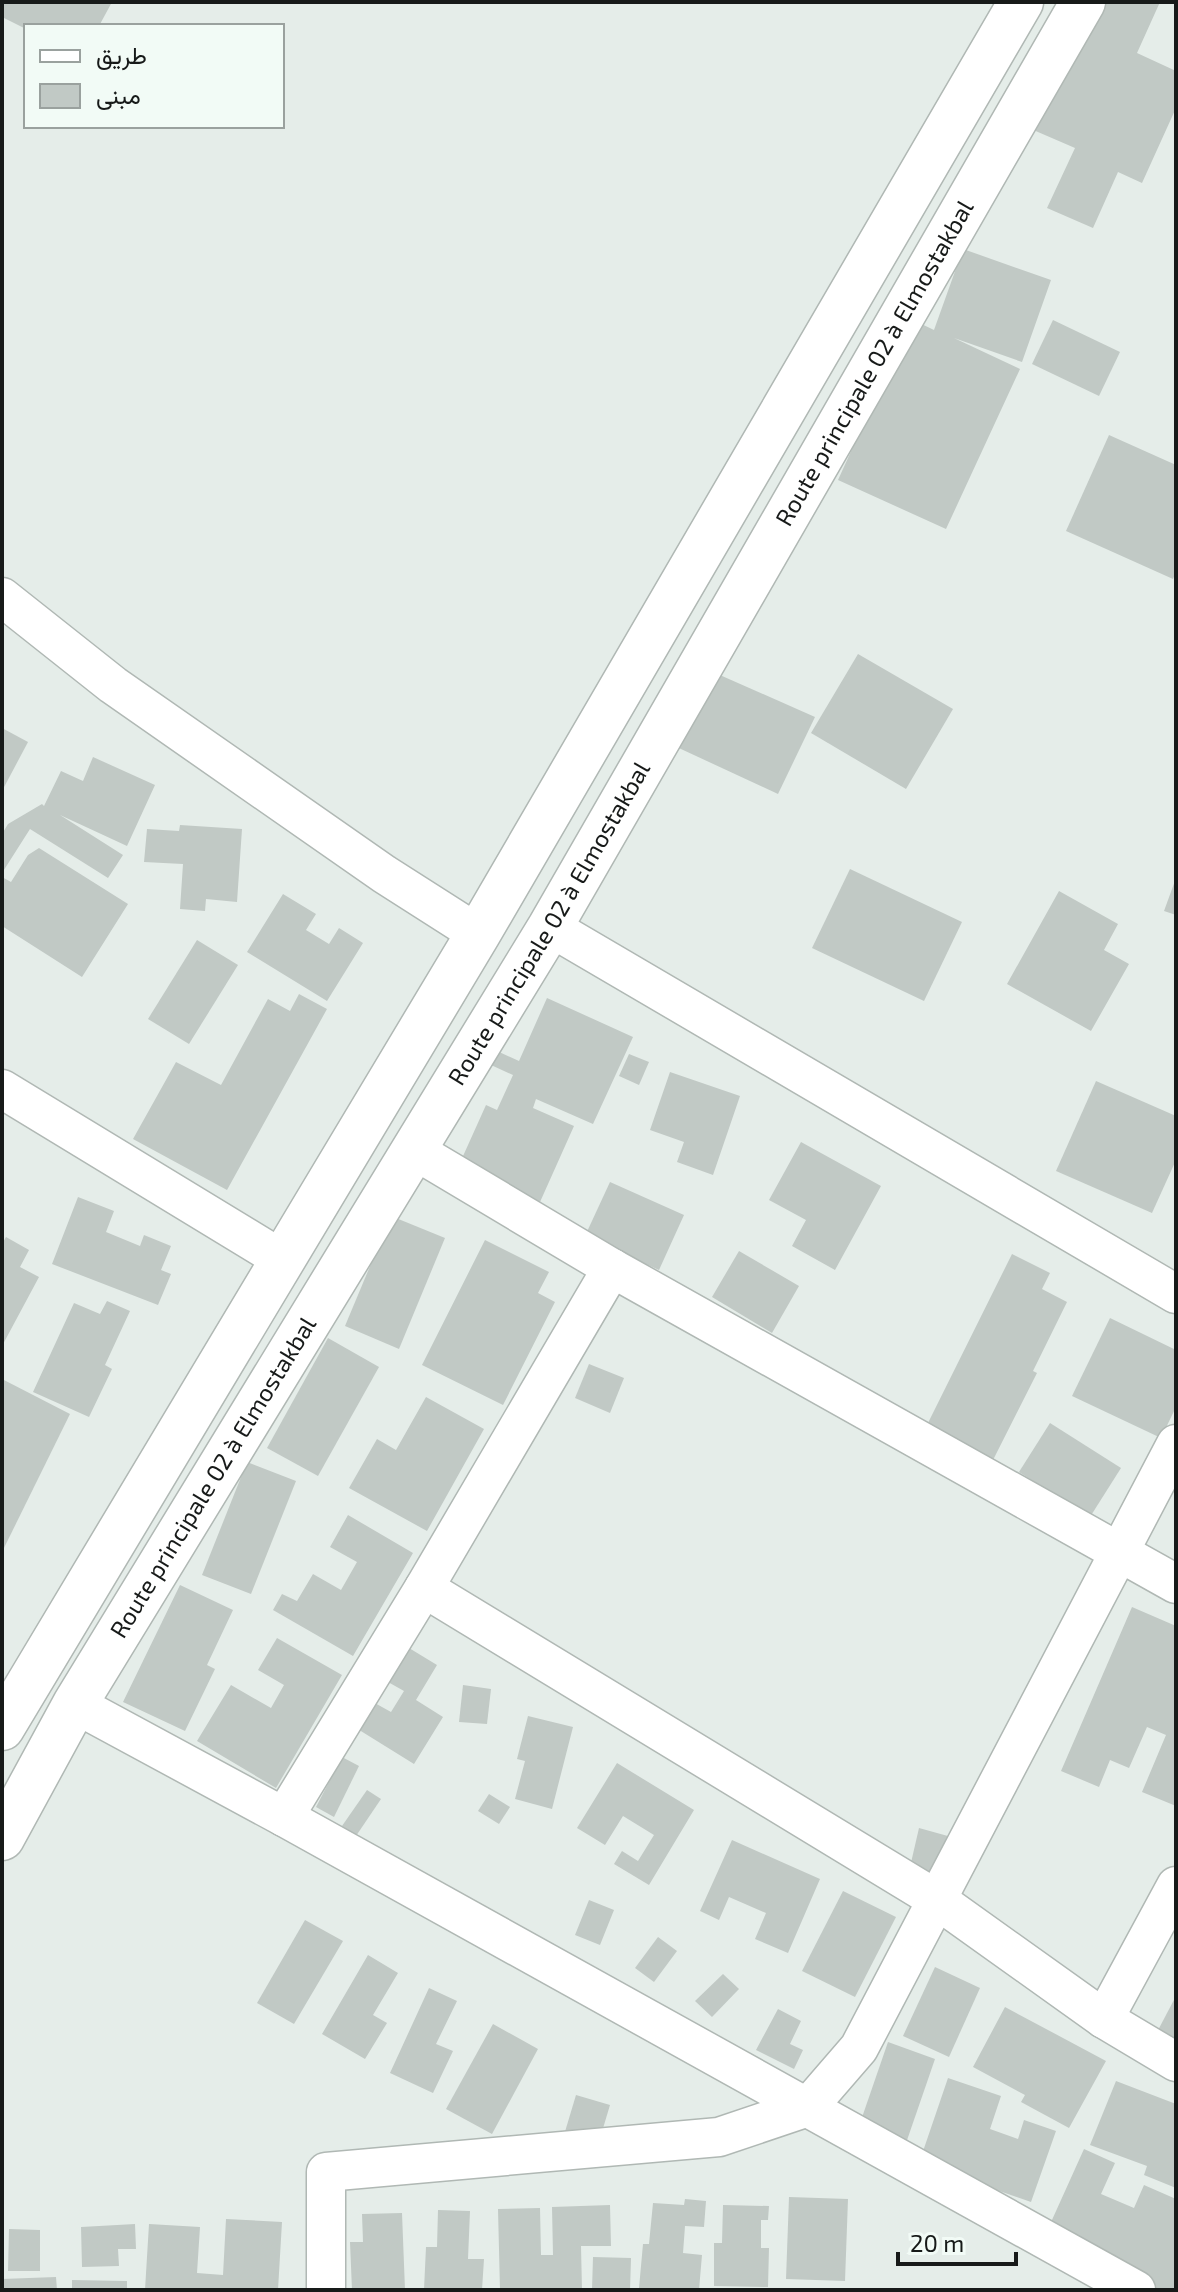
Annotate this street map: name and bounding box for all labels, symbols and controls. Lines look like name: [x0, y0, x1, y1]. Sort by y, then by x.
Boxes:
legend: [24, 24, 284, 128]
text: طريق: [96, 40, 147, 71]
text: مبنى: [96, 80, 141, 110]
street label: Route principale 02 à Elmostakbal: [768, 194, 979, 530]
street label: Route principale 02 à Elmostakbal: [441, 756, 655, 1090]
street label: Route principale 02 à Elmostakbal: [103, 1311, 321, 1643]
scale bar: [898, 2216, 1016, 2266]
text: 20 m: [910, 2228, 964, 2257]

